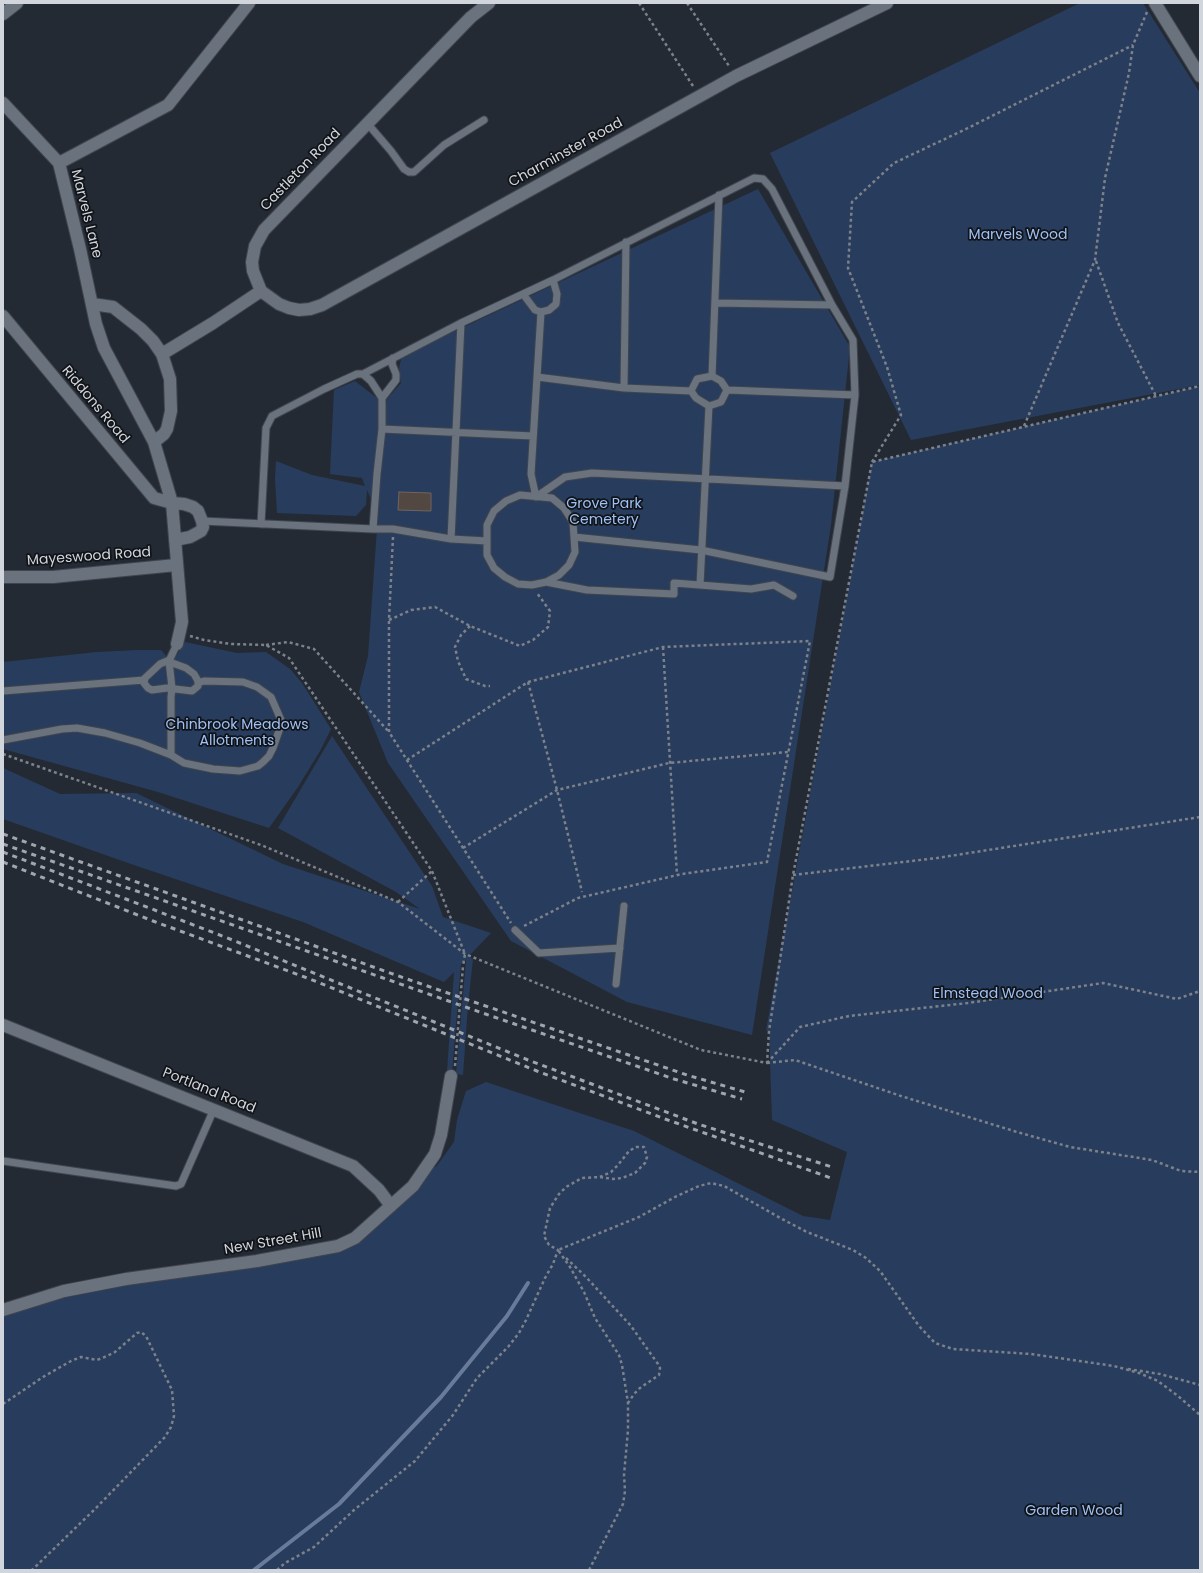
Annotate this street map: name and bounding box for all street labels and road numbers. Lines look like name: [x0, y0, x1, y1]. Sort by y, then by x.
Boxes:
street label: Charminster Road: [506, 115, 626, 191]
street label: Castleton Road: [257, 125, 345, 215]
street label: Marvels Lane: [67, 168, 105, 260]
street label: Riddons Road: [58, 363, 132, 447]
street label: Mayeswood Road: [26, 544, 152, 570]
street label: Portland Road: [160, 1065, 258, 1117]
street label: New Street Hill: [223, 1225, 323, 1259]

